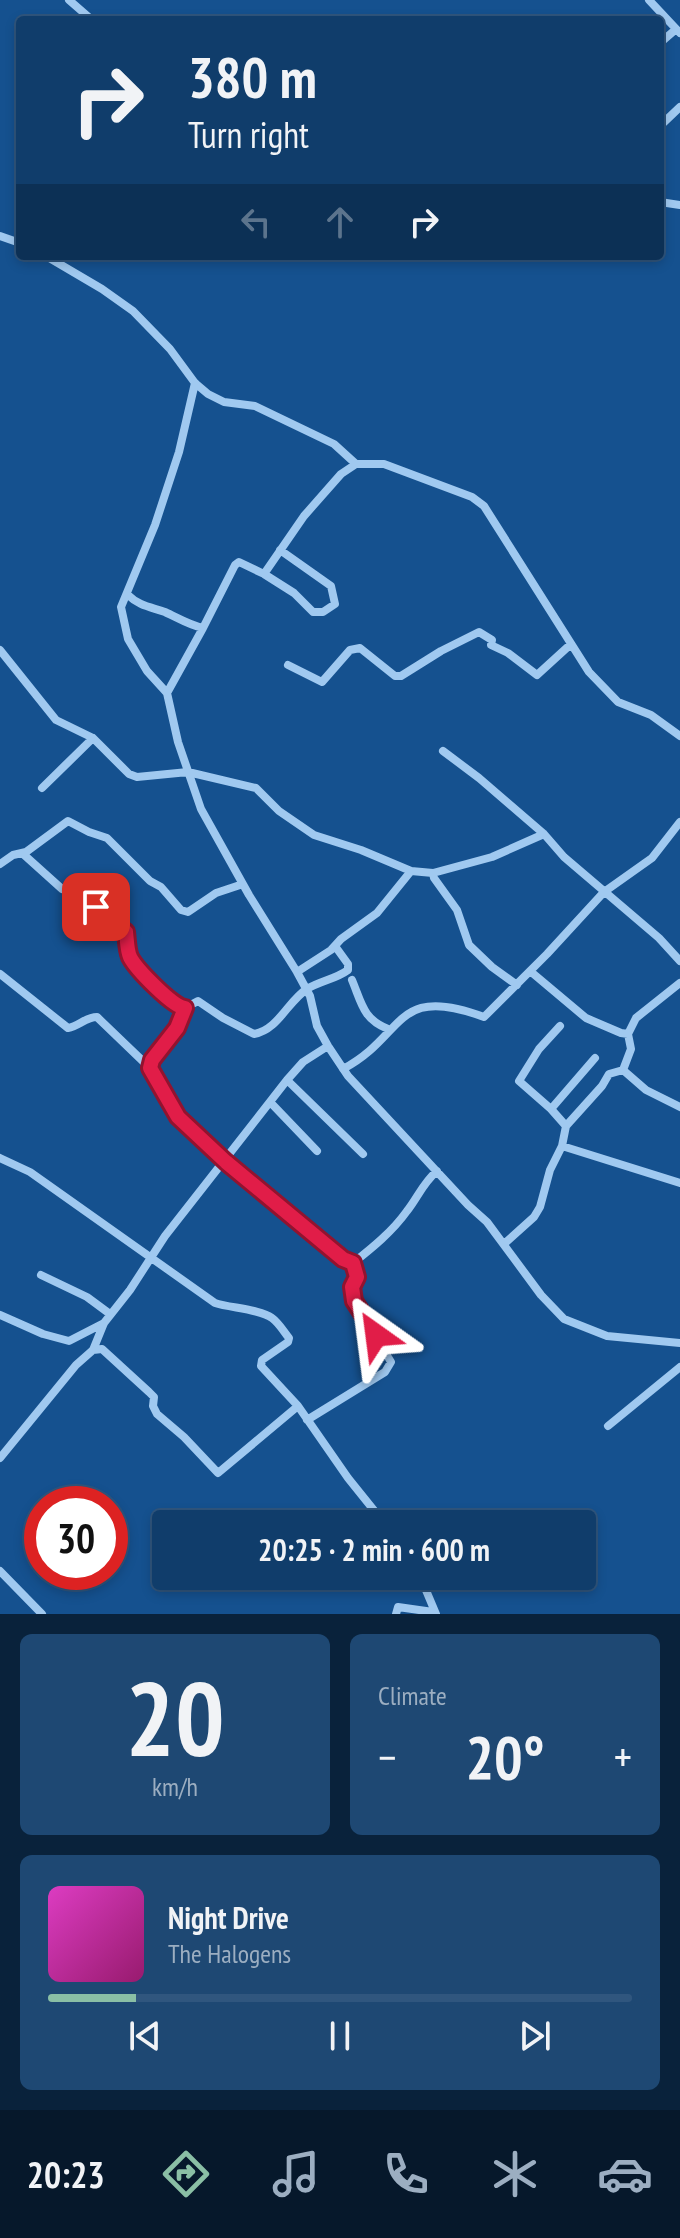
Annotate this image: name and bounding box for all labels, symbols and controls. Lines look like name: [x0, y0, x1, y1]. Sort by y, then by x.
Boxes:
text: 380 m: [188, 41, 317, 113]
icon: right: [56, 48, 160, 152]
text: Turn right: [188, 111, 309, 158]
icon: left: [234, 200, 278, 244]
icon: ahead: [318, 200, 362, 244]
icon: right: [402, 200, 446, 244]
pin: [62, 873, 130, 941]
icon: arrive: [74, 885, 118, 929]
position arrow: [334, 1293, 418, 1377]
speed limit sign: 30: [24, 1486, 128, 1590]
text: 20:25 · 2 min · 600 m: [258, 1530, 490, 1569]
text: 20: [125, 1650, 225, 1785]
text: Climate: [378, 1679, 447, 1712]
text: 20°: [465, 1718, 545, 1796]
text: −: [378, 1728, 396, 1785]
text: +: [614, 1728, 632, 1785]
text: km/h: [152, 1770, 198, 1803]
text: Night Drive: [168, 1898, 289, 1937]
text: The Halogens: [168, 1937, 291, 1970]
icon: previous: [123, 2014, 167, 2058]
icon: pause: [318, 2014, 362, 2058]
icon: next: [513, 2014, 557, 2058]
icon: directions: [158, 2146, 214, 2202]
icon: music: [268, 2146, 324, 2202]
icon: phone: [378, 2146, 434, 2202]
icon: climate: [487, 2146, 543, 2202]
icon: car: [597, 2146, 653, 2202]
text: 20:23: [27, 2151, 105, 2198]

